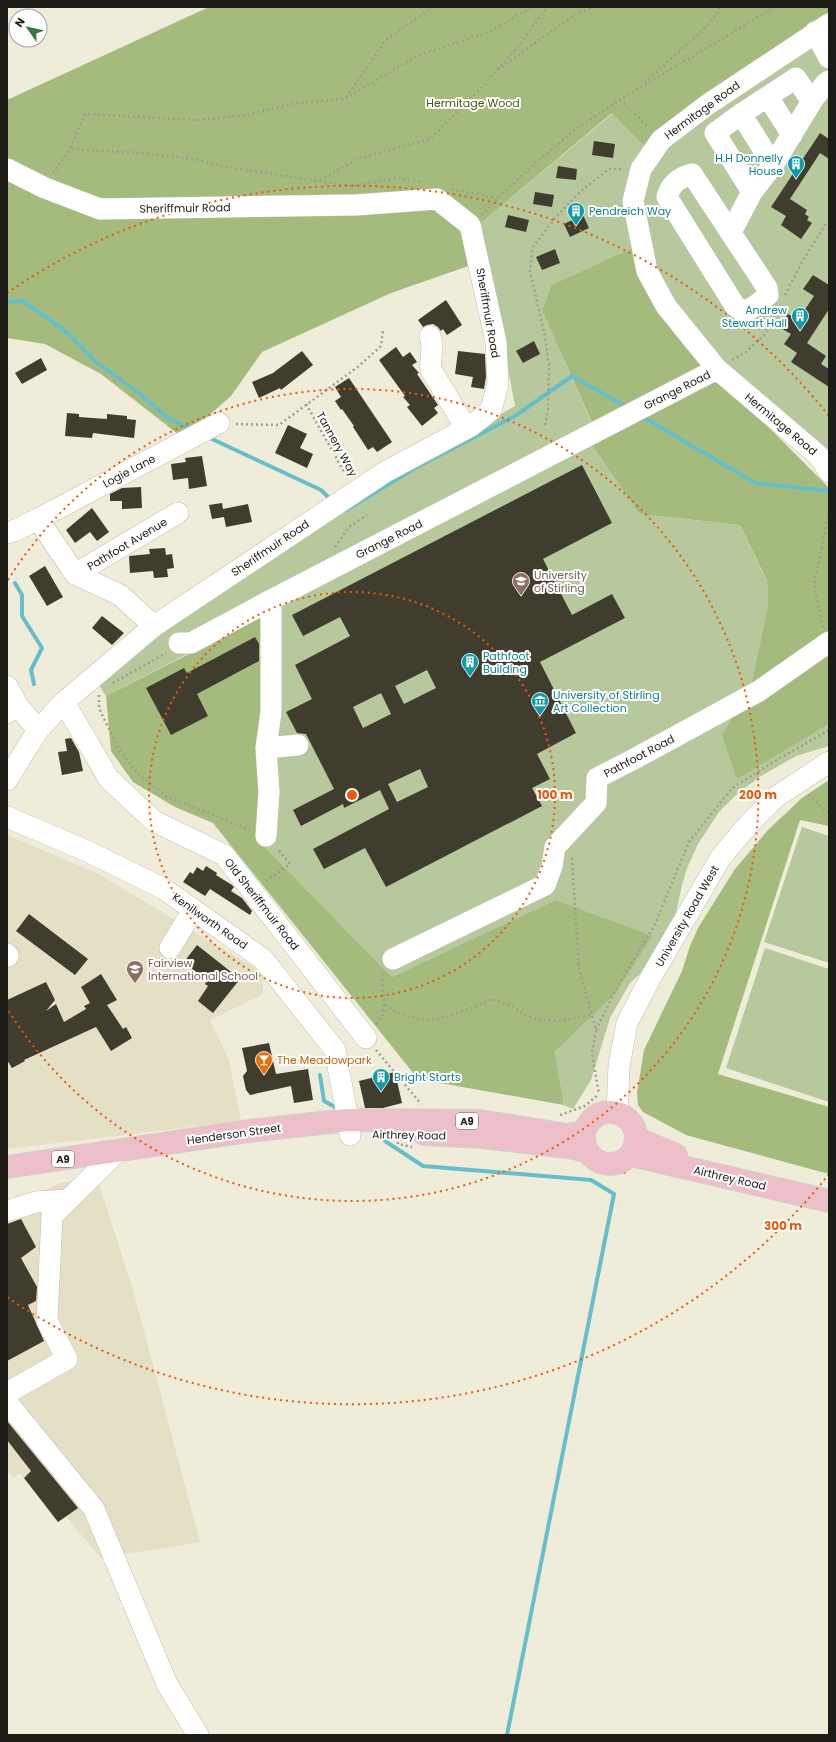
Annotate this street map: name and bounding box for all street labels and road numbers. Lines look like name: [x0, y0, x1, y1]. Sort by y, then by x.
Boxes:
street label: Hermitage Road: [661, 77, 743, 143]
street label: Sheriffmuir Road: [139, 199, 231, 217]
street label: Sheriffmuir Road: [472, 267, 504, 359]
street label: Grange Road: [641, 366, 713, 414]
street label: Hermitage Road: [741, 389, 821, 459]
street label: Tannery Way: [313, 409, 362, 480]
street label: Logie Lane: [100, 450, 158, 492]
street label: Pathfoot Avenue: [84, 514, 170, 574]
street label: Grange Road: [353, 515, 425, 563]
street label: Sheriffmuir Road: [228, 516, 312, 580]
street label: Pathfoot Road: [601, 731, 677, 781]
street label: Old Sheriffmuir Road: [221, 855, 303, 953]
street label: University Road West: [651, 862, 723, 970]
street label: Kenilworth Road: [169, 889, 251, 953]
road number: A9: [456, 1113, 478, 1129]
street label: Henderson Street: [186, 1119, 282, 1149]
street label: Airthrey Road: [372, 1126, 446, 1144]
road number: A9: [52, 1151, 74, 1167]
street label: Airthrey Road: [692, 1162, 768, 1194]

